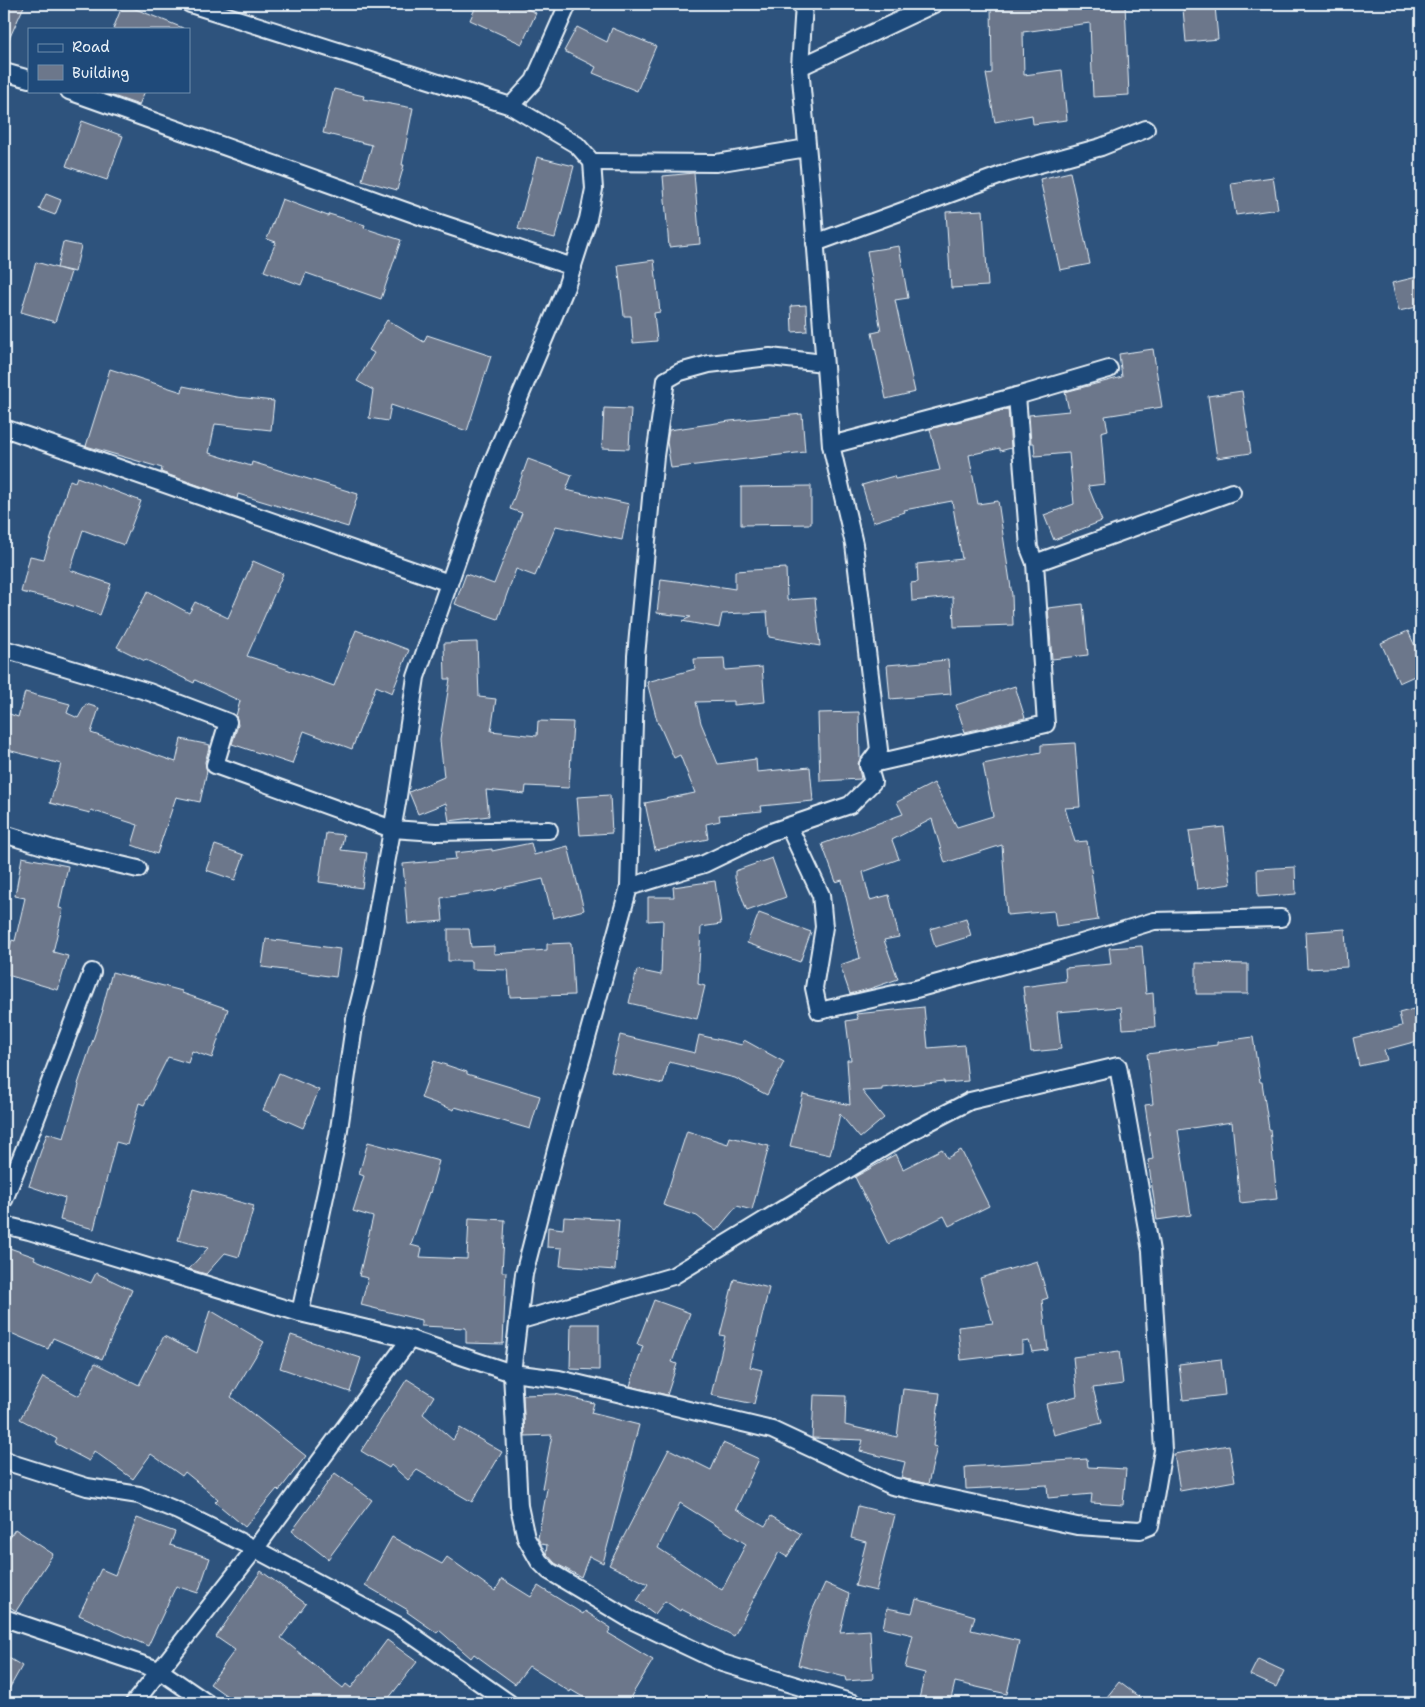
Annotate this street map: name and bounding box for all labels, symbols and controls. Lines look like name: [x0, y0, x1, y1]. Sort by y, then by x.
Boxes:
legend: [28, 28, 190, 92]
text: Road: [72, 37, 110, 57]
text: Building: [72, 63, 129, 83]

